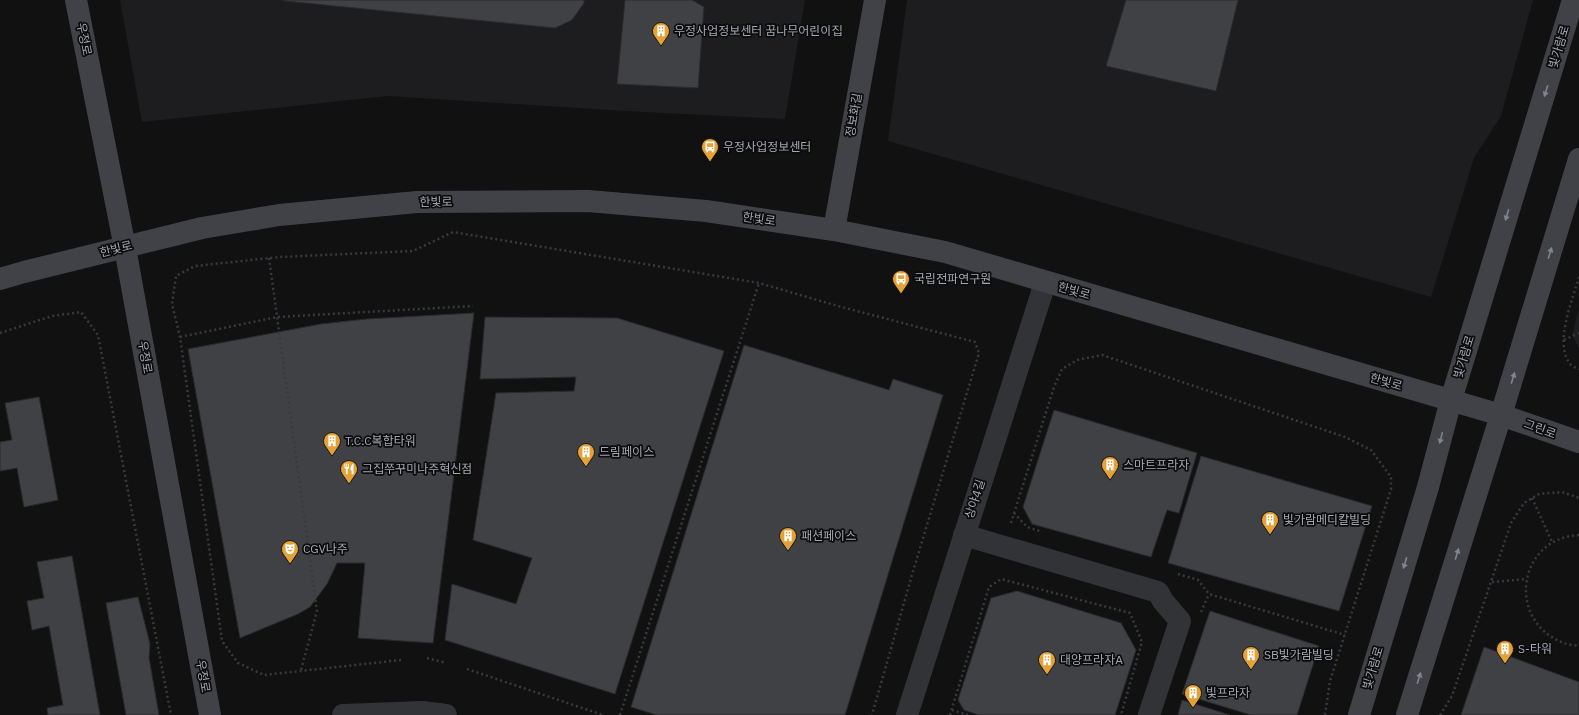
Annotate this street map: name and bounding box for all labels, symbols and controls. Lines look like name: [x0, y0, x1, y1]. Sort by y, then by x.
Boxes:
street label: 우정로: [74, 21, 95, 57]
building icon: 우정사업정보센터 꿈나무어린이집: [651, 21, 671, 46]
place label: 우정사업정보센터 꿈나무어린이집: [674, 23, 842, 38]
street label: 빛가람로: [1545, 24, 1572, 70]
one-way arrow: [1543, 85, 1549, 97]
street label: 정보화길: [842, 92, 865, 138]
bus stop icon: 우정사업정보센터: [700, 137, 720, 162]
place label: 우정사업정보센터: [723, 139, 811, 154]
street label: 한빛로: [419, 194, 453, 209]
street label: 한빛로: [742, 209, 777, 228]
one-way arrow: [1504, 209, 1510, 221]
street label: 한빛로: [98, 237, 134, 260]
one-way arrow: [1547, 247, 1553, 259]
bus stop icon: 국립전파연구원: [891, 269, 911, 294]
place label: 국립전파연구원: [914, 271, 991, 286]
street label: 한빛로: [1056, 279, 1092, 302]
street label: 빛가람로: [1450, 334, 1477, 380]
street label: 우정로: [135, 339, 156, 375]
street label: 한빛로: [1368, 370, 1404, 393]
one-way arrow: [1510, 371, 1516, 383]
street label: 그린로: [1522, 416, 1558, 441]
building icon: T.C.C복합타워: [322, 431, 342, 456]
one-way arrow: [1438, 432, 1444, 444]
place label: T.C.C복합타워: [345, 433, 416, 448]
building icon: 드림페이스: [576, 442, 596, 467]
place label: 드림페이스: [599, 444, 654, 459]
building icon: 스마트프라자: [1100, 455, 1120, 480]
place label: 스마트프라자: [1123, 457, 1189, 472]
restaurant icon: 그집쭈꾸미나주혁신점: [339, 459, 359, 484]
place label: 그집쭈꾸미나주혁신점: [362, 461, 472, 476]
street label: 상야4길: [961, 477, 988, 520]
building icon: 빛가람메디칼빌딩: [1260, 510, 1280, 535]
place label: 빛가람메디칼빌딩: [1283, 512, 1371, 527]
building icon: 패션페이스: [778, 526, 798, 551]
place label: 패션페이스: [801, 528, 856, 543]
theatre icon: CGV나주: [280, 539, 300, 564]
place label: CGV나주: [303, 541, 348, 556]
one-way arrow: [1454, 547, 1460, 559]
one-way arrow: [1402, 557, 1408, 569]
building icon: S-타워: [1495, 639, 1515, 664]
place label: S-타워: [1518, 641, 1552, 656]
building icon: SB빛가람빌딩: [1241, 645, 1261, 670]
street label: 빛가람로: [1359, 645, 1386, 691]
place label: SB빛가람빌딩: [1264, 647, 1334, 662]
building icon: 대양프라자A: [1037, 650, 1057, 675]
place label: 대양프라자A: [1060, 652, 1123, 667]
street label: 우정로: [193, 658, 214, 694]
one-way arrow: [1416, 671, 1422, 683]
building icon: 빛프라자: [1183, 683, 1203, 708]
place label: 빛프라자: [1206, 685, 1250, 700]

